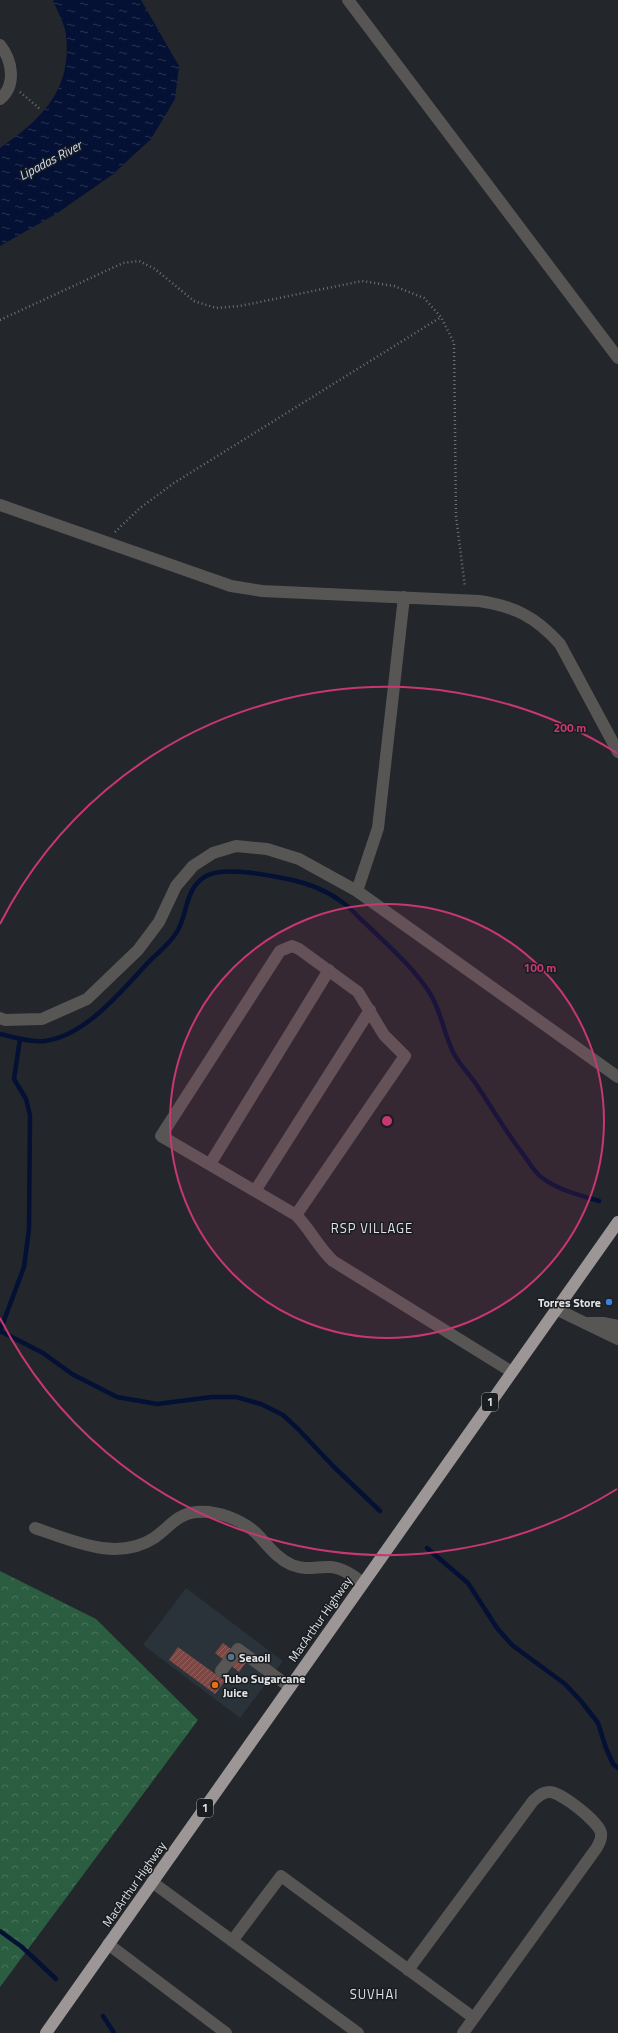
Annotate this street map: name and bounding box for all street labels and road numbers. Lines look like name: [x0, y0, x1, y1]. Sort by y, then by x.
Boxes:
road number: 1: [482, 1393, 498, 1411]
street label: MacArthur Highway: [283, 1572, 357, 1666]
road number: 1: [197, 1799, 213, 1817]
street label: MacArthur Highway: [97, 1837, 171, 1931]

